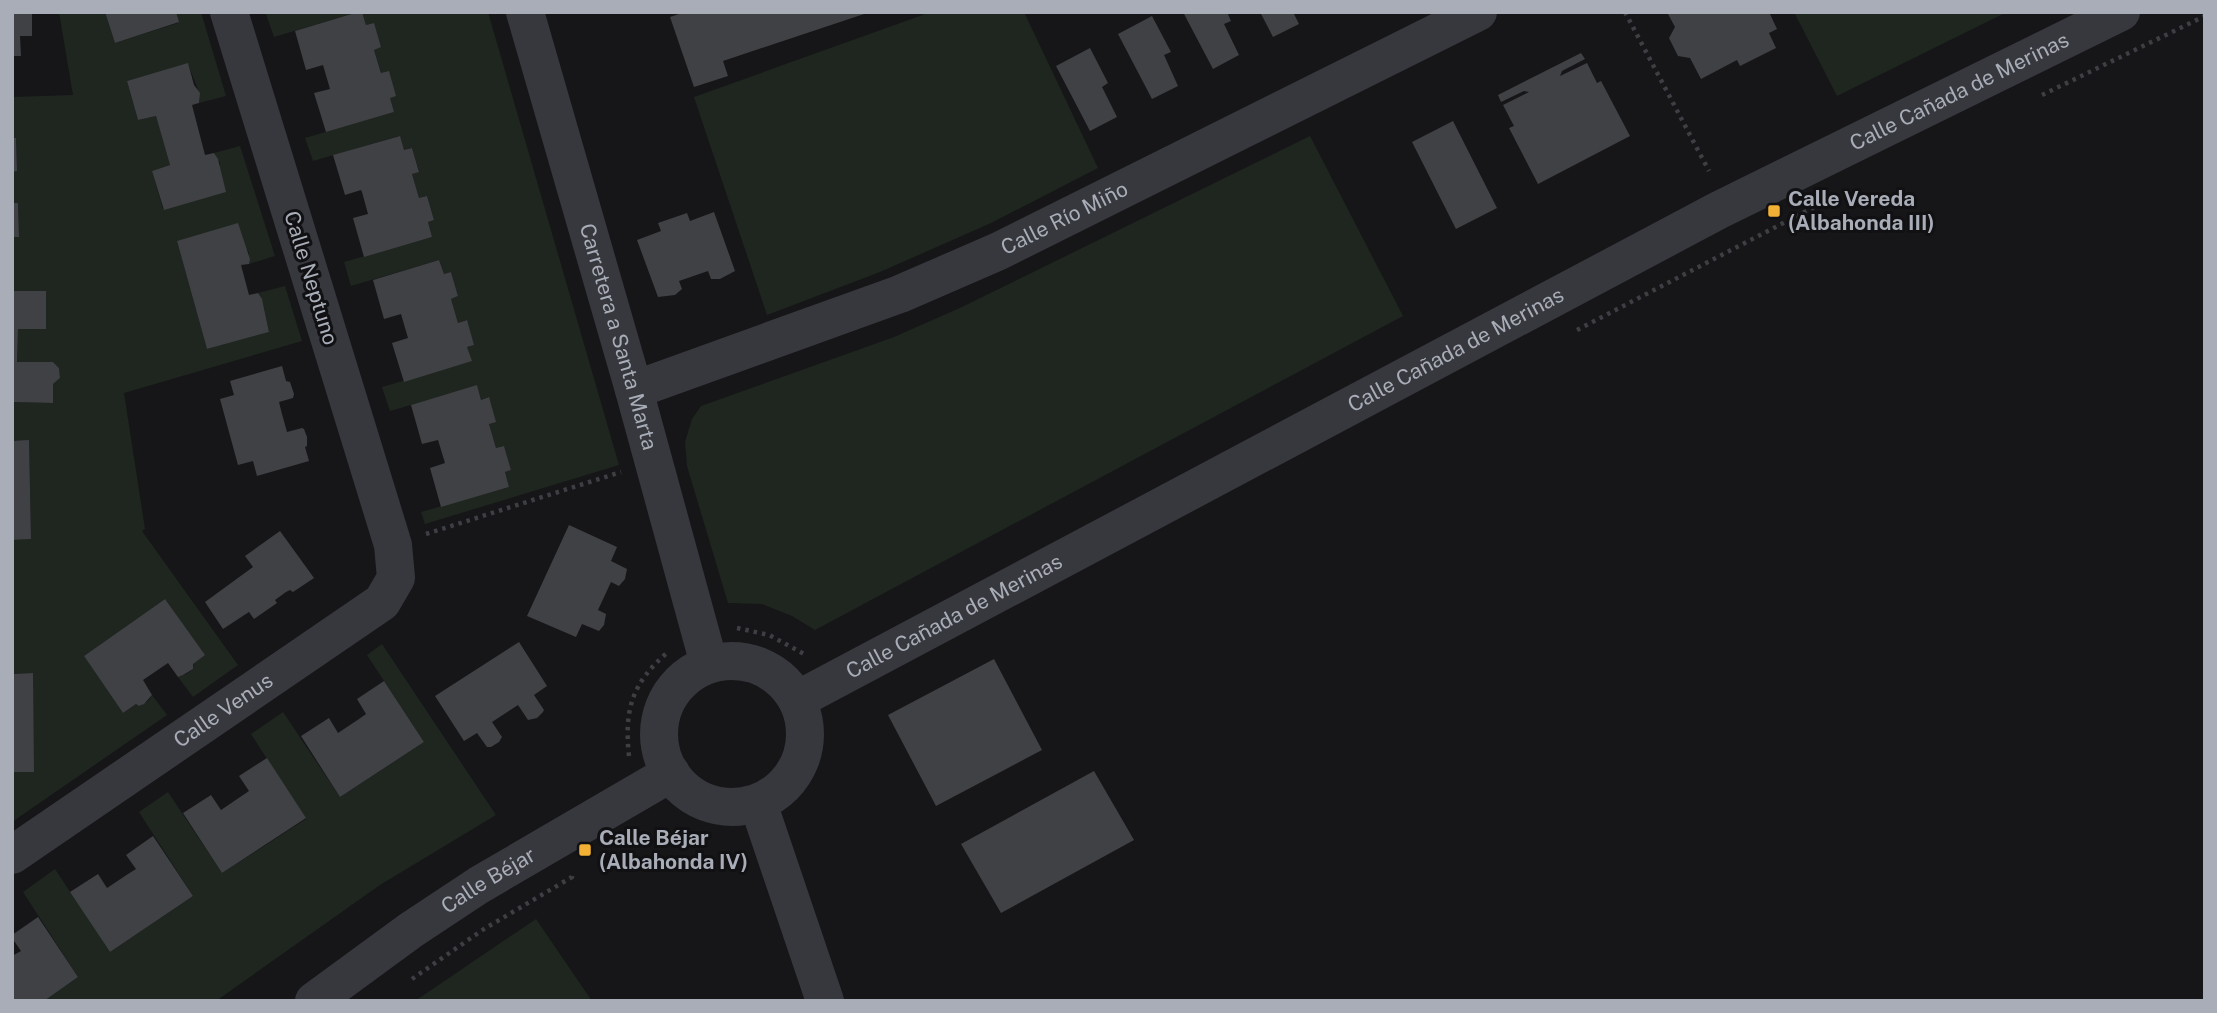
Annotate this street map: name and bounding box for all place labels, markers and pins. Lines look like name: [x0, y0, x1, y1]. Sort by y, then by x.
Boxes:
place label: Calle Vereda (Albahonda III): [1788, 186, 1935, 235]
marker: Calle Vereda (Albahonda III): [1766, 203, 1782, 219]
place label: Calle Béjar (Albahonda IV): [599, 825, 748, 874]
marker: Calle Béjar (Albahonda IV): [577, 842, 593, 858]

